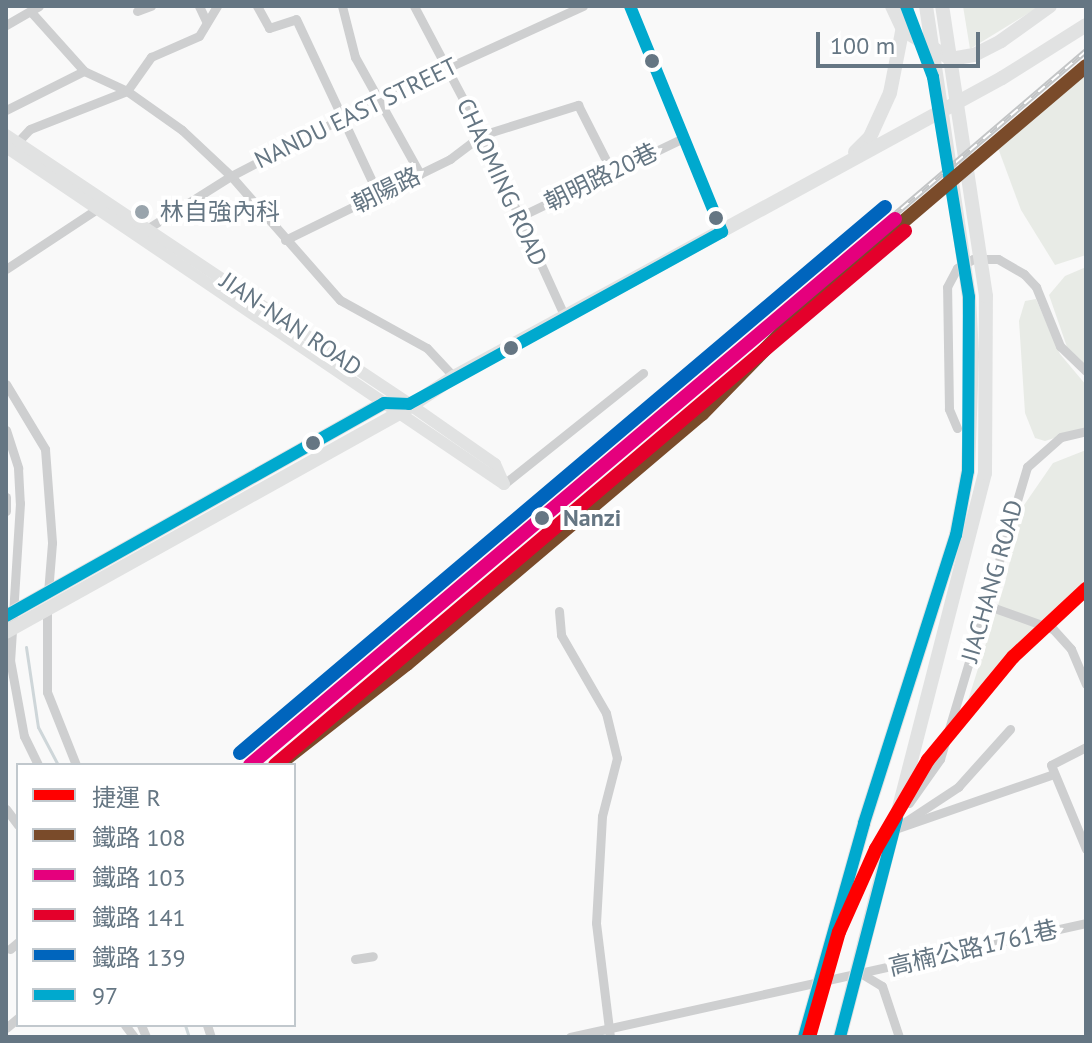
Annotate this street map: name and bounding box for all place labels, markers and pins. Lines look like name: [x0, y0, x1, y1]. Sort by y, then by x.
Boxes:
unlabelled marker: [644, 53, 660, 69]
place label: 林自強內科: [160, 198, 280, 226]
marker: 林自強內科: [131, 201, 153, 223]
unlabelled marker: [708, 210, 724, 226]
unlabelled marker: [503, 340, 519, 356]
unlabelled marker: [305, 435, 321, 451]
marker: Nanzi: [528, 504, 556, 532]
place label: Nanzi: [563, 504, 621, 532]

